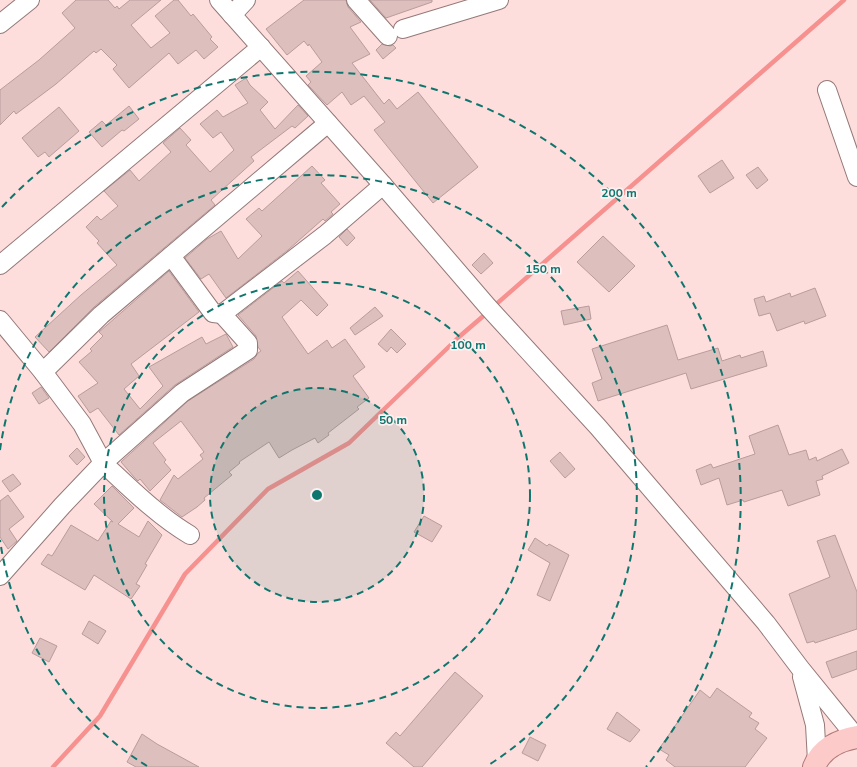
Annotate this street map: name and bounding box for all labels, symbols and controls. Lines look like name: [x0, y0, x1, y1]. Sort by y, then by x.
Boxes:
text: 200 m: [601, 185, 637, 201]
text: 150 m: [525, 261, 561, 277]
text: 100 m: [450, 337, 486, 353]
text: 50 m: [379, 412, 407, 428]
centre of rings: [310, 488, 324, 502]

